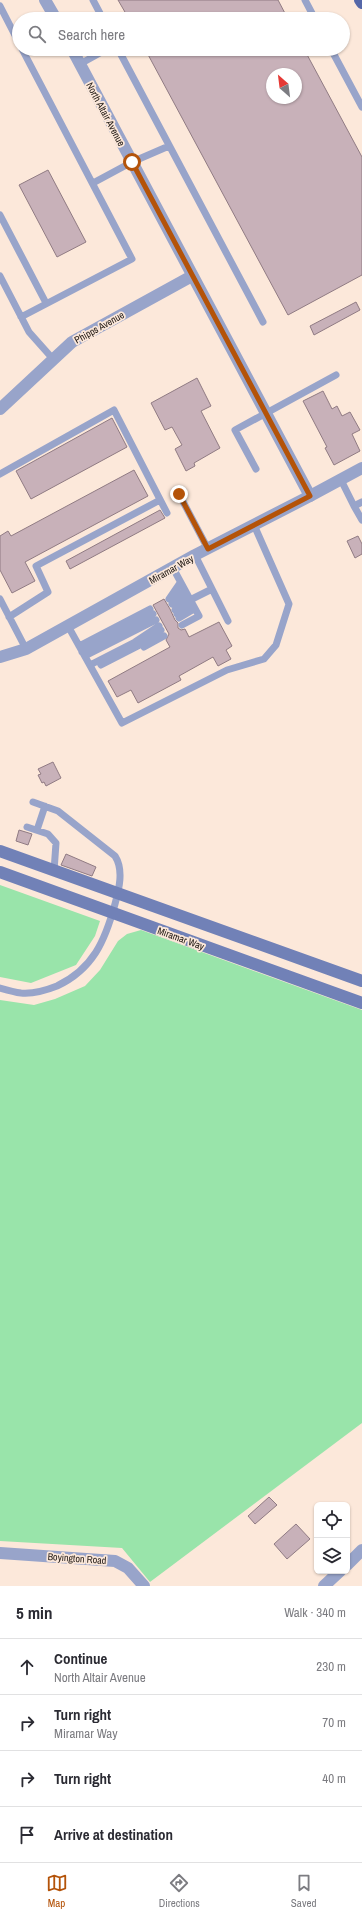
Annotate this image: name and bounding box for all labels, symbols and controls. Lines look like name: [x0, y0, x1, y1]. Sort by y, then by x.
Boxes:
search box: [12, 12, 350, 56]
icon: search: [26, 23, 48, 45]
text: Search here: [58, 24, 125, 45]
north arrow: [266, 68, 302, 104]
street label: North Altair Avenue: [83, 80, 128, 149]
route start: [123, 153, 141, 171]
street label: Phipps Avenue: [72, 308, 127, 346]
route end: [170, 485, 188, 503]
street label: Miramar Way: [147, 551, 197, 587]
street label: Miramar Way: [156, 924, 207, 953]
map controls: [314, 1502, 350, 1574]
button: locate: [314, 1502, 350, 1538]
button: layers: [314, 1538, 350, 1574]
street label: Boyington Road: [47, 1550, 107, 1567]
text: 5 min: [16, 1601, 52, 1624]
text: Walk · 340 m: [284, 1604, 346, 1621]
text: Continue: [54, 1648, 107, 1669]
icon: ahead: [16, 1656, 38, 1678]
text: 230 m: [316, 1658, 346, 1675]
text: North Altair Avenue: [54, 1669, 146, 1686]
text: Turn right: [54, 1704, 111, 1725]
icon: right: [16, 1712, 38, 1734]
text: 70 m: [322, 1714, 346, 1731]
text: Miramar Way: [54, 1725, 118, 1742]
icon: right: [16, 1768, 38, 1790]
text: Turn right: [54, 1768, 111, 1789]
text: 40 m: [322, 1770, 346, 1787]
icon: arrive: [16, 1824, 38, 1846]
text: Arrive at destination: [54, 1824, 173, 1845]
tab: Map: [46, 1872, 68, 1910]
tab: Directions: [159, 1872, 200, 1910]
tab: Saved: [291, 1872, 316, 1910]

